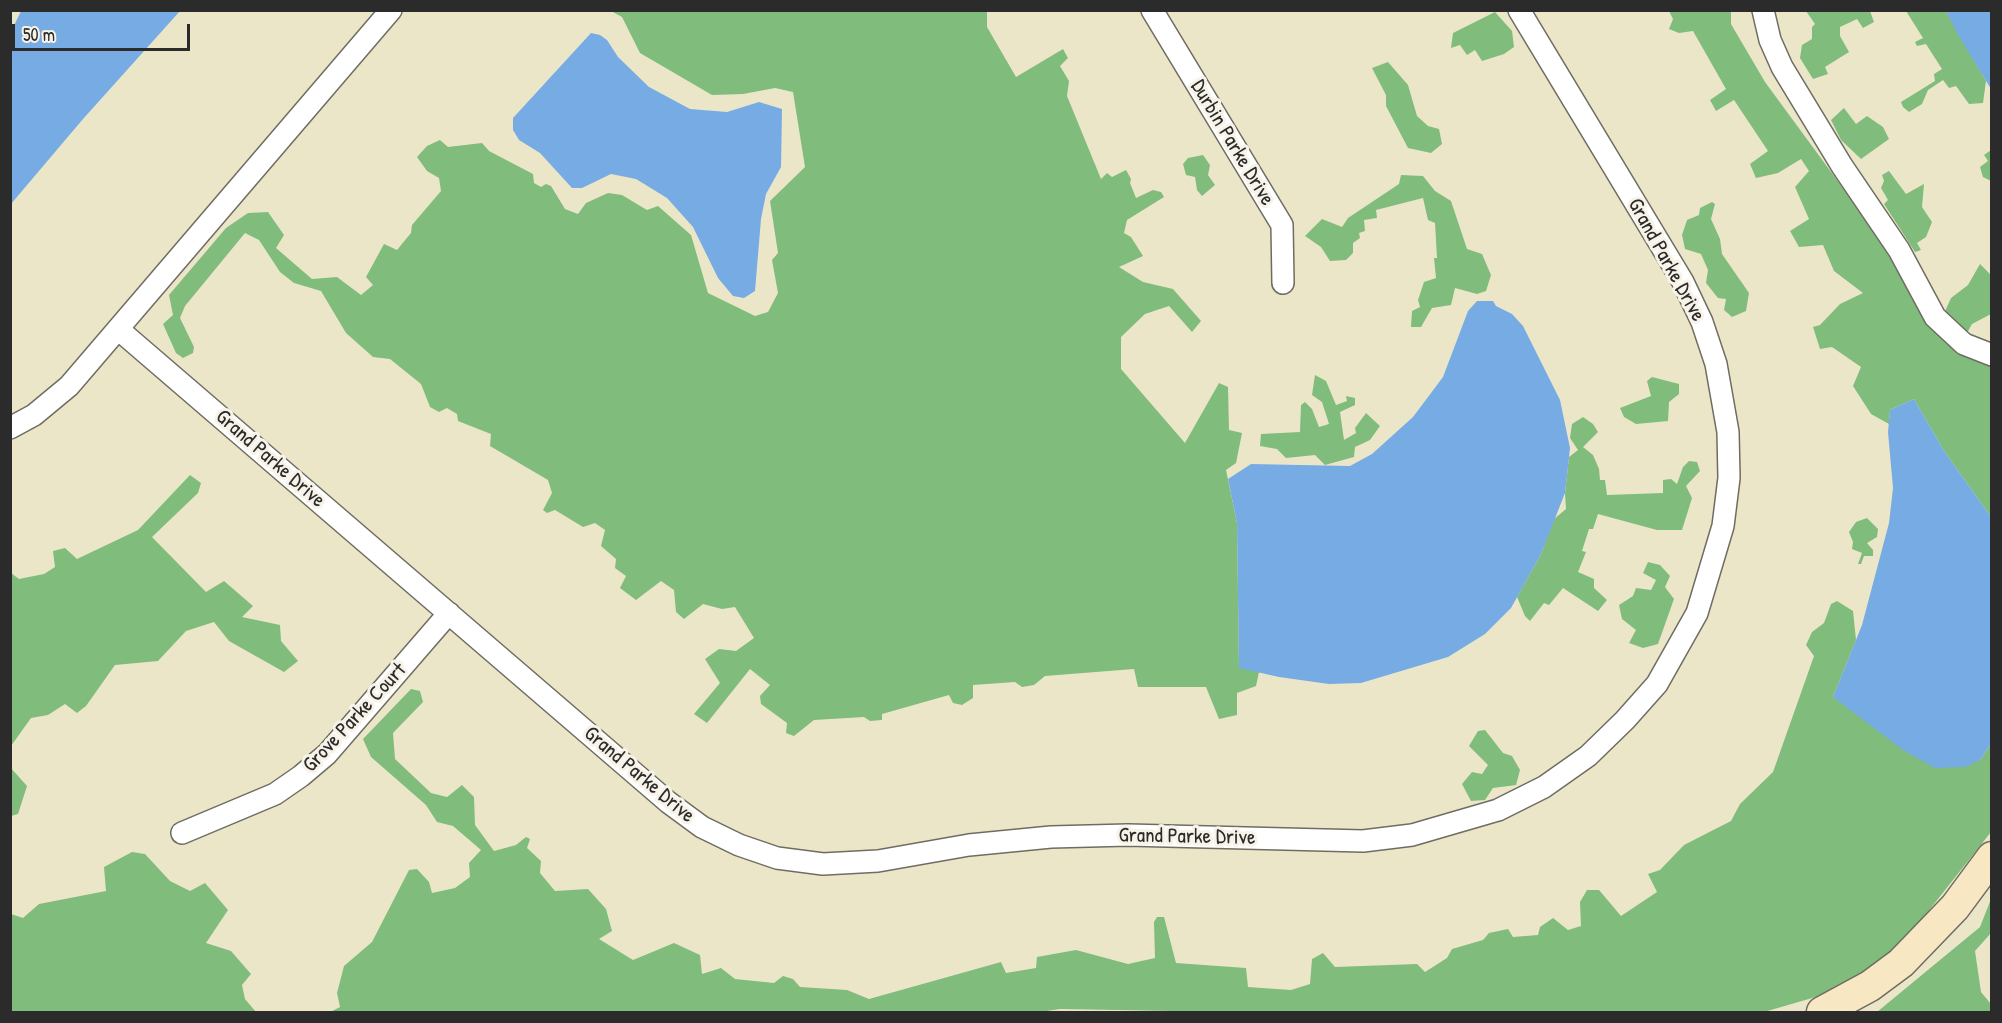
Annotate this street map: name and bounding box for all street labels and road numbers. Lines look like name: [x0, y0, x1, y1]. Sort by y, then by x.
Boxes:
street label: Durbin Parke Drive: [1185, 76, 1279, 210]
street label: Grand Parke Drive: [1622, 194, 1710, 326]
street label: Grand Parke Drive: [210, 405, 330, 513]
street label: Grove Parke Court: [298, 658, 412, 778]
street label: Grand Parke Drive: [579, 721, 699, 829]
street label: Grand Parke Drive: [1118, 823, 1256, 851]

